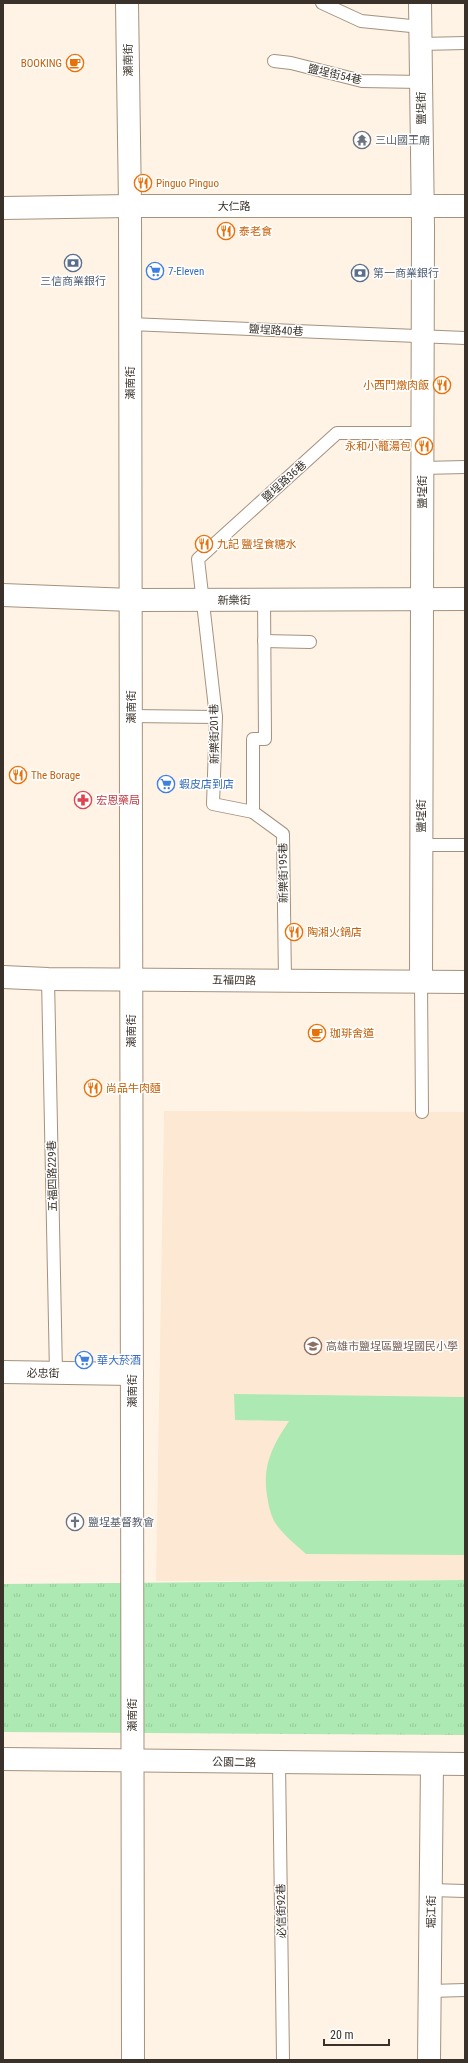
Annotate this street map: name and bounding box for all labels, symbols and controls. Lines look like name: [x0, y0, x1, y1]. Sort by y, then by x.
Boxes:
street label: 瀨南街: [122, 43, 135, 77]
cafe icon: BOOKING: [65, 53, 85, 73]
place label: BOOKING: [21, 57, 62, 70]
street label: 鹽埕街54巷: [307, 62, 363, 87]
street label: 鹽埕街: [415, 91, 428, 125]
temple icon: 三山國王廟: [352, 130, 372, 150]
place label: 三山國王廟: [375, 134, 430, 147]
restaurant icon: Pinguo Pinguo: [133, 173, 153, 193]
place label: Pinguo Pinguo: [156, 177, 219, 190]
street label: 大仁路: [218, 200, 251, 213]
restaurant icon: 泰老食: [216, 221, 236, 241]
place label: 泰老食: [239, 225, 272, 238]
bank icon: 三信商業銀行: [63, 253, 83, 273]
supermarket icon: 7-Eleven: [145, 261, 165, 281]
bank icon: 第一商業銀行: [350, 263, 370, 283]
place label: 7-Eleven: [168, 265, 204, 278]
place label: 第一商業銀行: [373, 267, 439, 280]
place label: 三信商業銀行: [40, 275, 106, 288]
street label: 鹽埕路40巷: [248, 323, 304, 338]
street label: 瀨南街: [124, 367, 137, 400]
restaurant icon: 小西門燉肉飯: [432, 375, 452, 395]
place label: 小西門燉肉飯: [363, 379, 429, 392]
restaurant icon: 永和小籠湯包: [414, 436, 434, 456]
place label: 永和小籠湯包: [345, 440, 411, 453]
street label: 鹽埕路36巷: [260, 458, 309, 505]
street label: 鹽埕街: [416, 476, 429, 509]
restaurant icon: 九記 鹽埕食糖水: [194, 534, 214, 554]
place label: 九記 鹽埕食糖水: [217, 538, 297, 551]
street label: 新樂街: [218, 594, 251, 607]
street label: 瀨南街: [125, 691, 138, 724]
street label: 新樂街201巷: [207, 704, 222, 764]
restaurant icon: The Borage: [8, 765, 28, 785]
place label: The Borage: [31, 769, 80, 782]
supermarket icon: 蝦皮店到店: [156, 774, 176, 794]
place label: 蝦皮店到店: [179, 778, 234, 791]
pharmacy icon: 宏恩藥局: [73, 790, 93, 810]
place label: 宏恩藥局: [96, 794, 140, 807]
street label: 鹽埕街: [415, 800, 428, 833]
street label: 新樂街195巷: [276, 843, 291, 903]
restaurant icon: 陶湘火鍋店: [284, 922, 304, 942]
place label: 陶湘火鍋店: [307, 926, 362, 939]
street label: 五福四路: [212, 974, 256, 987]
street label: 瀨南街: [125, 1015, 138, 1048]
cafe icon: 珈琲舍道: [307, 1023, 327, 1043]
place label: 珈琲舍道: [330, 1027, 374, 1040]
restaurant icon: 尚品牛肉麵: [83, 1078, 103, 1098]
place label: 尚品牛肉麵: [106, 1082, 161, 1095]
street label: 五福四路229巷: [45, 1140, 60, 1212]
school or university icon: 高雄市鹽埕區鹽埕國民小學: [303, 1336, 323, 1356]
place label: 高雄市鹽埕區鹽埕國民小學: [326, 1340, 458, 1353]
supermarket icon: 華大菸酒: [74, 1350, 94, 1370]
place label: 華大菸酒: [97, 1354, 141, 1367]
street label: 必忠街: [26, 1367, 60, 1380]
street label: 瀨南街: [126, 1375, 139, 1408]
church icon: 鹽埕基督教會: [65, 1512, 85, 1532]
place label: 鹽埕基督教會: [88, 1516, 154, 1529]
street label: 瀨南街: [126, 1699, 139, 1732]
street label: 公園二路: [212, 1756, 256, 1769]
street label: 必信街92巷: [275, 1883, 288, 1939]
street label: 堀江街: [425, 1896, 438, 1929]
scale bar: [324, 2021, 389, 2047]
text: 20 m: [330, 2028, 354, 2042]

